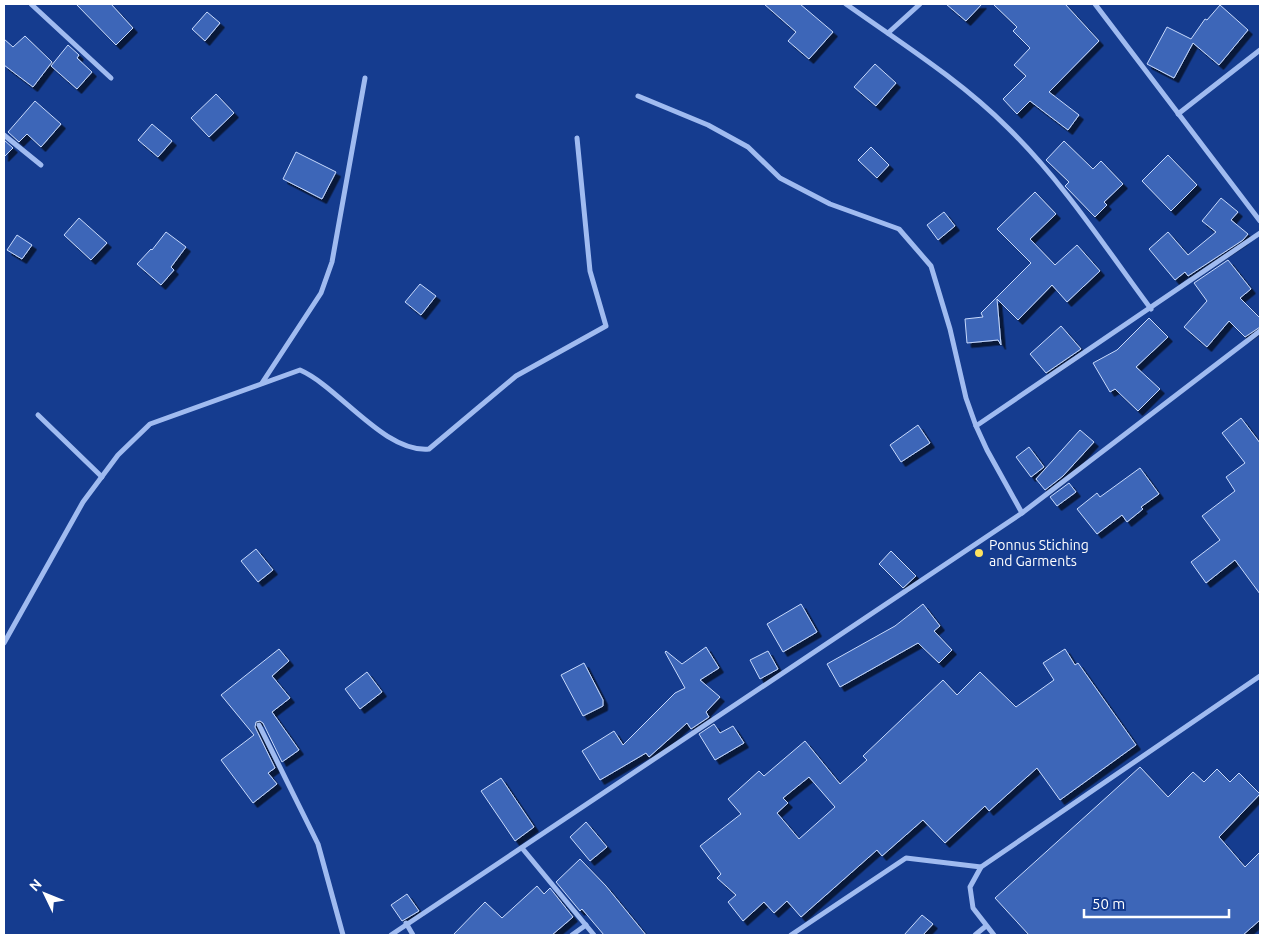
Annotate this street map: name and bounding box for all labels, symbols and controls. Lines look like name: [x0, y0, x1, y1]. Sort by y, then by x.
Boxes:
place label: Ponnus Stiching and Garments: [989, 537, 1089, 569]
marker: Ponnus Stiching and Garments: [973, 547, 985, 559]
north arrow: [20, 869, 70, 919]
text: N: [26, 876, 45, 894]
scale bar: [1084, 886, 1229, 918]
text: 50 m: [1092, 895, 1125, 912]

